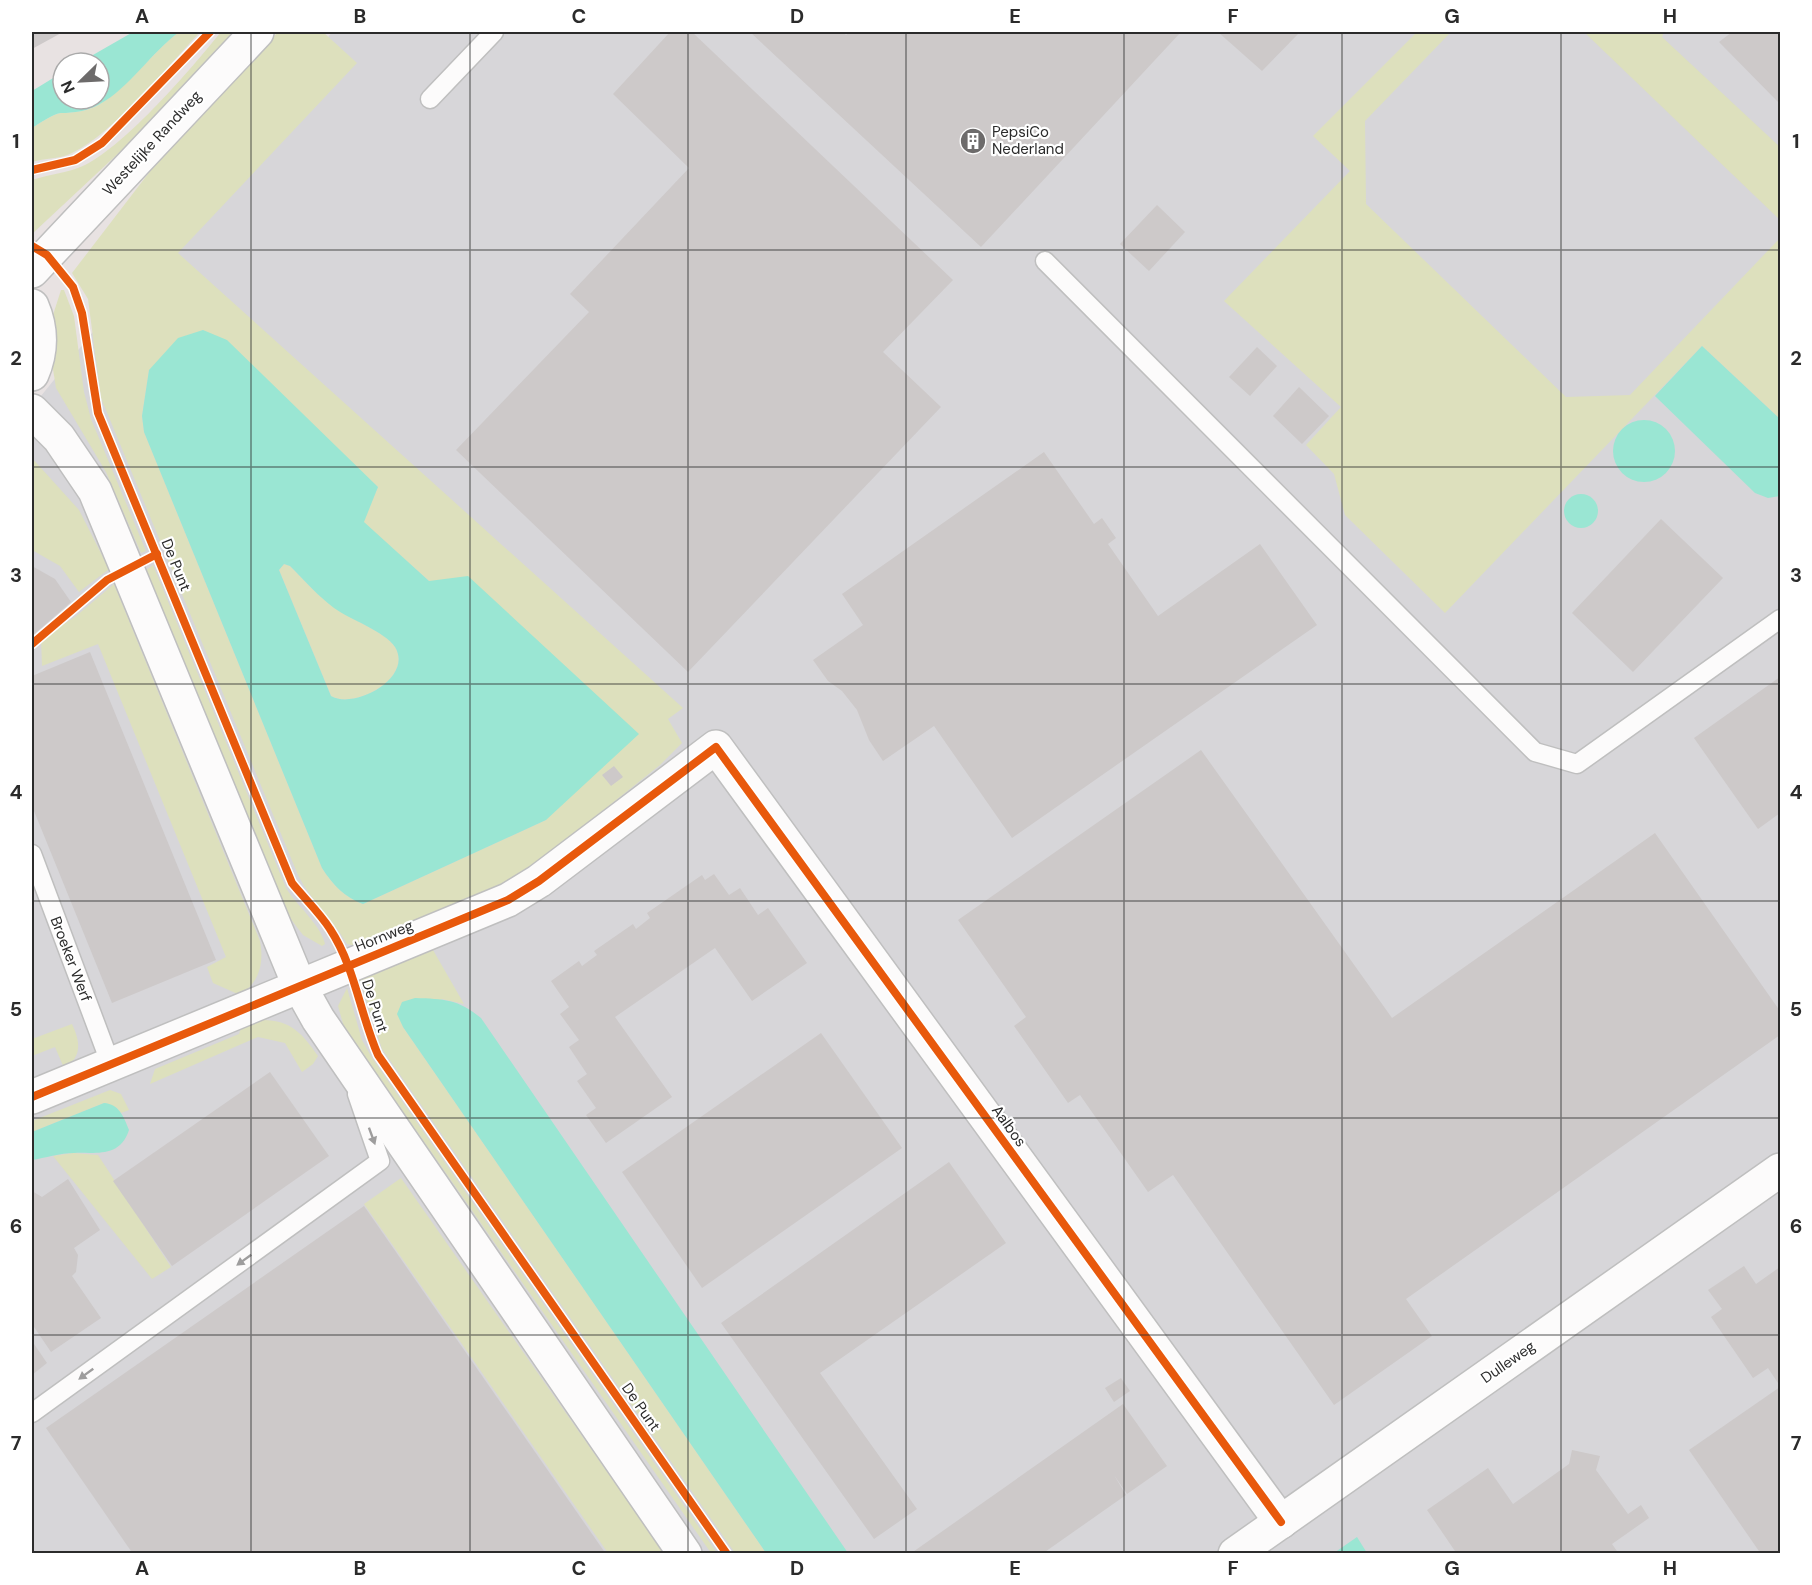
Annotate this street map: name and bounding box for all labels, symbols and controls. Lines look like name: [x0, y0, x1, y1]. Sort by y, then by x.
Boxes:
text: A: [135, 3, 149, 29]
text: B: [354, 3, 366, 29]
text: C: [572, 3, 586, 29]
text: D: [790, 3, 804, 29]
text: E: [1009, 3, 1021, 29]
text: F: [1227, 3, 1239, 29]
text: G: [1444, 3, 1460, 29]
text: H: [1663, 3, 1677, 29]
north arrow: [51, 51, 111, 111]
text: N: [56, 77, 80, 96]
street label: Westelijke Randweg: [98, 86, 206, 200]
place label: PepsiCo Nederland: [992, 122, 1064, 159]
building icon: PepsiCo Nederland: [958, 126, 988, 156]
text: 1: [12, 128, 20, 154]
text: 1: [1792, 128, 1800, 154]
text: 2: [10, 345, 22, 371]
text: 2: [1790, 345, 1802, 371]
street label: De Punt: [156, 536, 196, 594]
text: 3: [10, 562, 22, 588]
text: 3: [1790, 562, 1802, 588]
text: 4: [10, 779, 23, 805]
text: 4: [1790, 779, 1803, 805]
street label: Broeker Werf: [46, 914, 96, 1004]
street label: Hornweg: [352, 915, 416, 957]
street label: De Punt: [357, 977, 393, 1035]
text: 5: [10, 996, 22, 1022]
text: 5: [1790, 996, 1802, 1022]
street label: Aalbos: [987, 1101, 1031, 1151]
one-way arrow: [367, 1127, 377, 1145]
text: 6: [10, 1213, 22, 1239]
text: 6: [1790, 1213, 1802, 1239]
one-way arrow: [236, 1254, 252, 1266]
street label: Dulleweg: [1477, 1336, 1539, 1388]
one-way arrow: [78, 1368, 94, 1380]
street label: De Punt: [617, 1379, 665, 1435]
text: 7: [11, 1430, 22, 1456]
text: 7: [1791, 1430, 1802, 1456]
text: A: [135, 1555, 149, 1581]
text: B: [354, 1555, 366, 1581]
text: C: [572, 1555, 586, 1581]
text: D: [790, 1555, 804, 1581]
text: E: [1009, 1555, 1021, 1581]
text: F: [1227, 1555, 1239, 1581]
text: G: [1444, 1555, 1460, 1581]
text: H: [1663, 1555, 1677, 1581]

